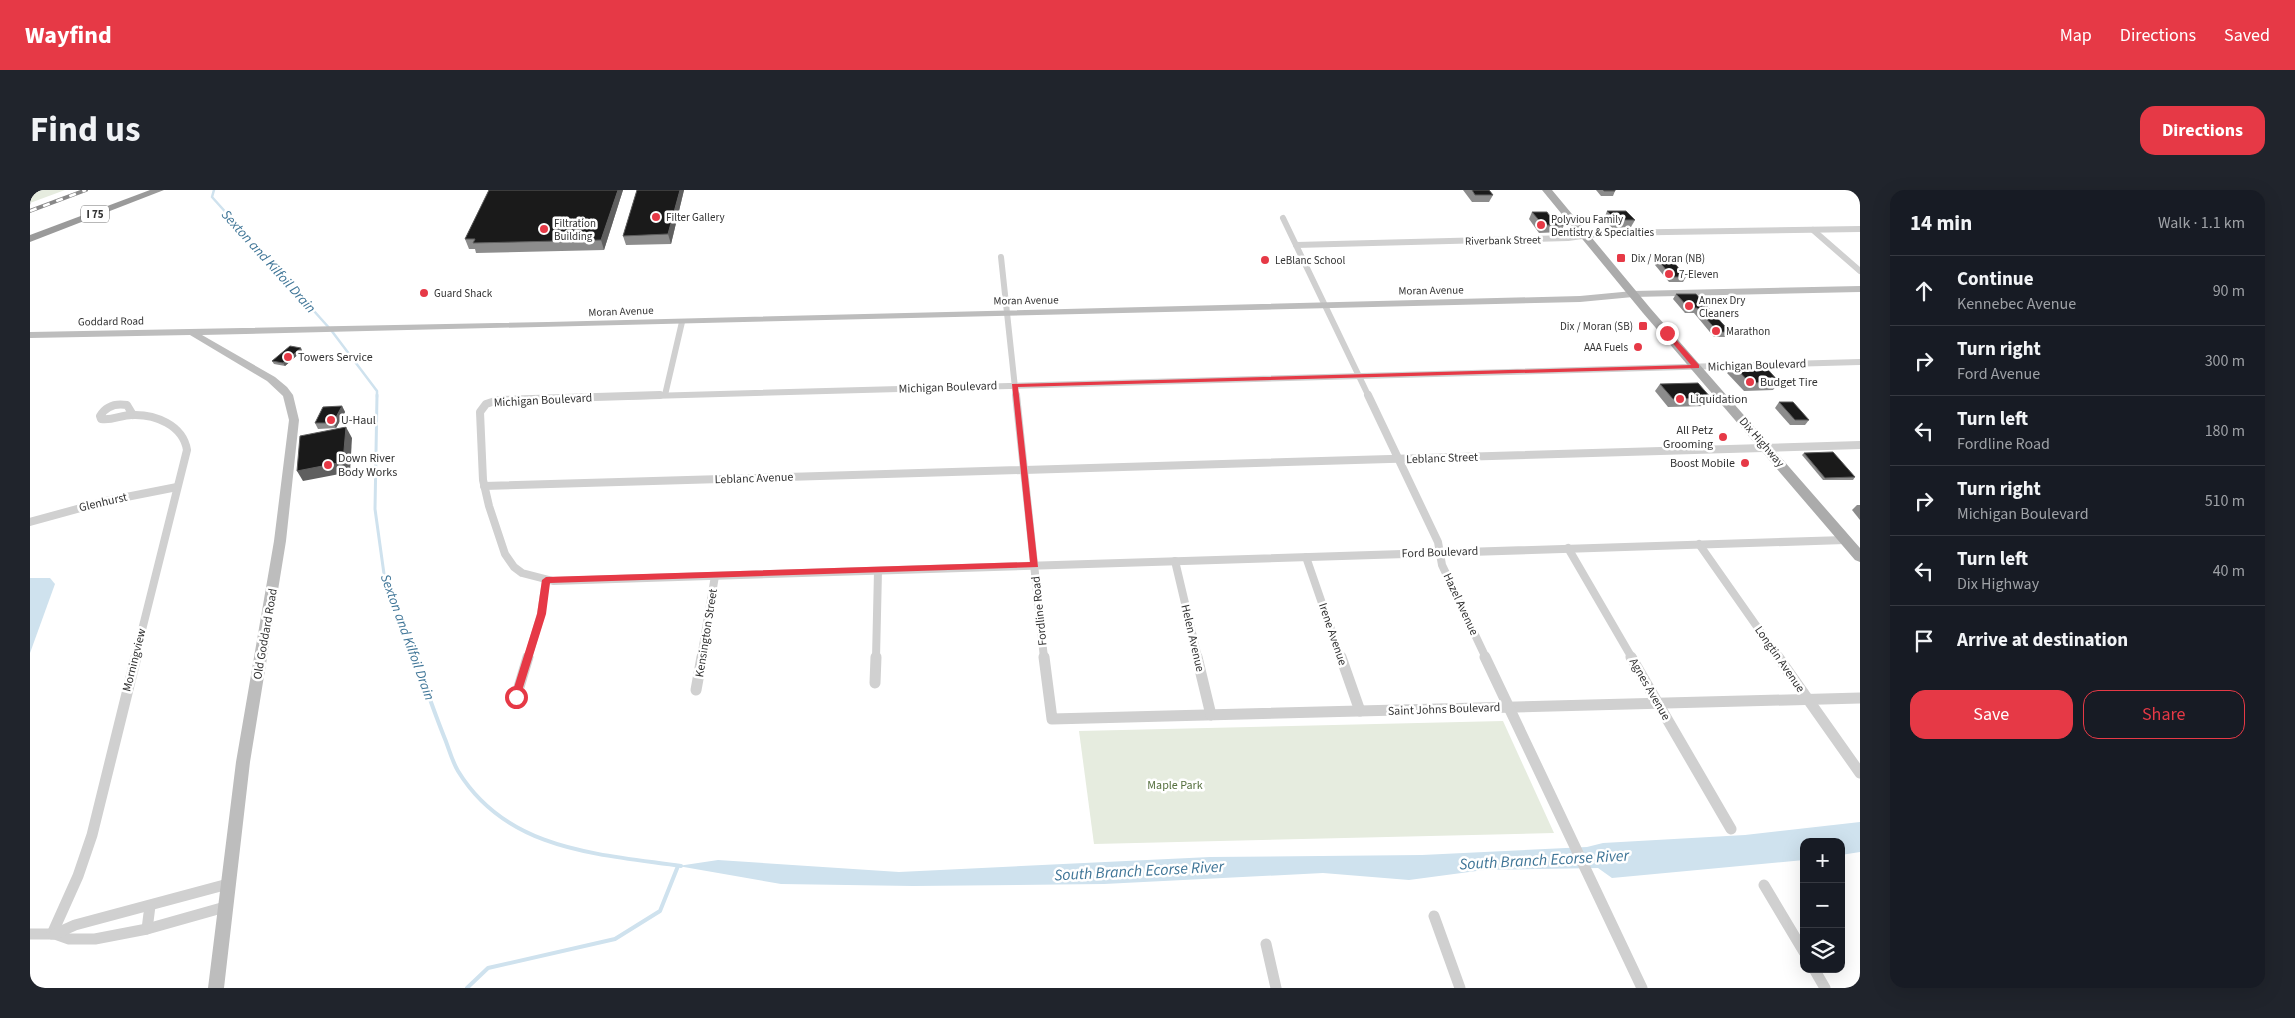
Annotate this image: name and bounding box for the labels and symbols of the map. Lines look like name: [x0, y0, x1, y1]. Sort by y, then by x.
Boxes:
road number: I 75: [81, 205, 109, 222]
water label: Sexton and Kilfoil Drain: [216, 206, 320, 318]
place label: Filter Gallery: [666, 210, 725, 225]
marker: Filter Gallery: [650, 211, 662, 223]
place label: Polyviou Family Dentistry & Specialties: [1551, 212, 1654, 240]
place label: Filtration Building: [554, 216, 596, 244]
marker: Polyviou Family Dentistry & Specialties: [1535, 219, 1547, 231]
marker: Filtration Building: [538, 223, 550, 235]
street label: Riverbank Street: [1465, 232, 1541, 249]
place label: Dix / Moran (NB): [1631, 251, 1705, 266]
marker: Dix / Moran (NB): [1615, 252, 1627, 264]
place label: LeBlanc School: [1275, 253, 1346, 268]
marker: LeBlanc School: [1259, 254, 1271, 266]
place label: 7-Eleven: [1679, 267, 1719, 282]
marker: 7-Eleven: [1663, 268, 1675, 280]
street label: Moran Avenue: [1398, 282, 1464, 299]
place label: Guard Shack: [434, 286, 493, 301]
marker: Guard Shack: [418, 287, 430, 299]
street label: Moran Avenue: [993, 292, 1059, 309]
place label: Annex Dry Cleaners: [1699, 293, 1746, 321]
marker: Annex Dry Cleaners: [1683, 300, 1695, 312]
street label: Moran Avenue: [588, 303, 654, 320]
street label: Goddard Road: [78, 313, 144, 330]
place label: Dix / Moran (SB): [1560, 319, 1633, 334]
marker: Dix / Moran (SB): [1637, 320, 1649, 332]
route end: [1656, 322, 1679, 345]
place label: Marathon: [1726, 324, 1770, 339]
marker: Marathon: [1710, 325, 1722, 337]
place label: AAA Fuels: [1584, 340, 1628, 355]
marker: AAA Fuels: [1632, 341, 1644, 353]
place label: Towers Service: [298, 349, 373, 366]
marker: Towers Service: [282, 351, 294, 363]
street label: Michigan Boulevard: [1707, 355, 1807, 376]
place label: Budget Tire: [1760, 374, 1818, 391]
marker: Budget Tire: [1744, 376, 1756, 388]
street label: Michigan Boulevard: [898, 377, 998, 398]
street label: Michigan Boulevard: [493, 389, 593, 412]
place label: Liquidation: [1690, 391, 1748, 408]
marker: Liquidation: [1674, 393, 1686, 405]
place label: U-Haul: [341, 412, 376, 429]
marker: U-Haul: [325, 414, 337, 426]
street label: Dix Highway: [1735, 414, 1788, 471]
place label: All Petz Grooming: [1663, 422, 1713, 453]
marker: All Petz Grooming: [1717, 431, 1729, 443]
street label: Leblanc Street: [1406, 449, 1478, 468]
place label: Down River Body Works: [338, 450, 397, 481]
place label: Boost Mobile: [1670, 455, 1735, 472]
marker: Boost Mobile: [1739, 457, 1751, 469]
marker: Down River Body Works: [322, 459, 334, 471]
street label: Leblanc Avenue: [714, 469, 794, 488]
street label: Glenhurst: [77, 489, 129, 516]
street label: Ford Boulevard: [1401, 543, 1479, 562]
street label: Hazel Avenue: [1439, 570, 1482, 638]
water label: Sexton and Kilfoil Drain: [375, 571, 439, 703]
street label: Fordline Road: [1027, 575, 1052, 646]
street label: Old Goddard Road: [249, 587, 282, 681]
street label: Kensington Street: [691, 588, 722, 679]
street label: Irene Avenue: [1314, 601, 1351, 668]
street label: Helen Avenue: [1176, 603, 1209, 674]
street label: Longtin Avenue: [1750, 623, 1809, 696]
street label: Morningview: [118, 626, 151, 694]
street label: Agnes Avenue: [1625, 655, 1674, 724]
route start: [505, 686, 528, 709]
street label: Saint Johns Boulevard: [1388, 699, 1501, 720]
park label: Maple Park: [1147, 777, 1203, 794]
water label: South Branch Ecorse River: [1459, 844, 1631, 875]
water label: South Branch Ecorse River: [1054, 855, 1226, 886]

